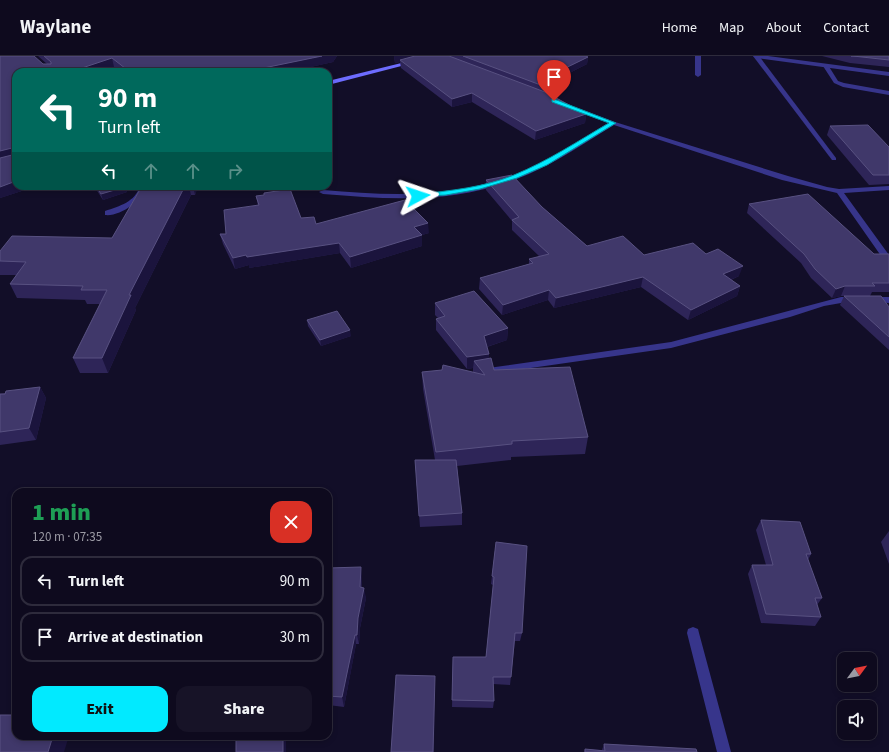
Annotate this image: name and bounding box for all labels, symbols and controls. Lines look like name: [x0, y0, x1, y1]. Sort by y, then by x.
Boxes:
text: Waylane: [20, 14, 91, 41]
text: Home: [662, 18, 697, 38]
text: Map: [719, 18, 744, 38]
text: About: [766, 18, 801, 38]
text: Contact: [823, 18, 869, 38]
pin: [537, 60, 571, 101]
icon: arrive: [543, 66, 565, 88]
text: 90 m: [98, 78, 157, 118]
icon: left: [32, 84, 84, 136]
text: Turn left: [98, 115, 160, 140]
icon: left: [98, 160, 120, 182]
icon: ahead: [140, 160, 162, 182]
icon: ahead: [182, 160, 204, 182]
icon: right: [224, 160, 246, 182]
position arrow: [397, 175, 439, 217]
text: 1 min: [32, 495, 91, 530]
button: close: [270, 501, 312, 543]
text: 120 m · 07:35: [32, 528, 102, 546]
icon: left: [34, 570, 56, 592]
text: Turn left: [68, 571, 124, 592]
text: 90 m: [280, 571, 310, 592]
icon: arrive: [34, 626, 56, 648]
text: Arrive at destination: [68, 627, 203, 648]
text: 30 m: [280, 627, 310, 648]
north arrow: [837, 652, 877, 692]
map controls: [837, 652, 877, 740]
button: Exit: [32, 686, 168, 732]
button: Share: [176, 686, 312, 732]
button: sound: [837, 700, 877, 740]

